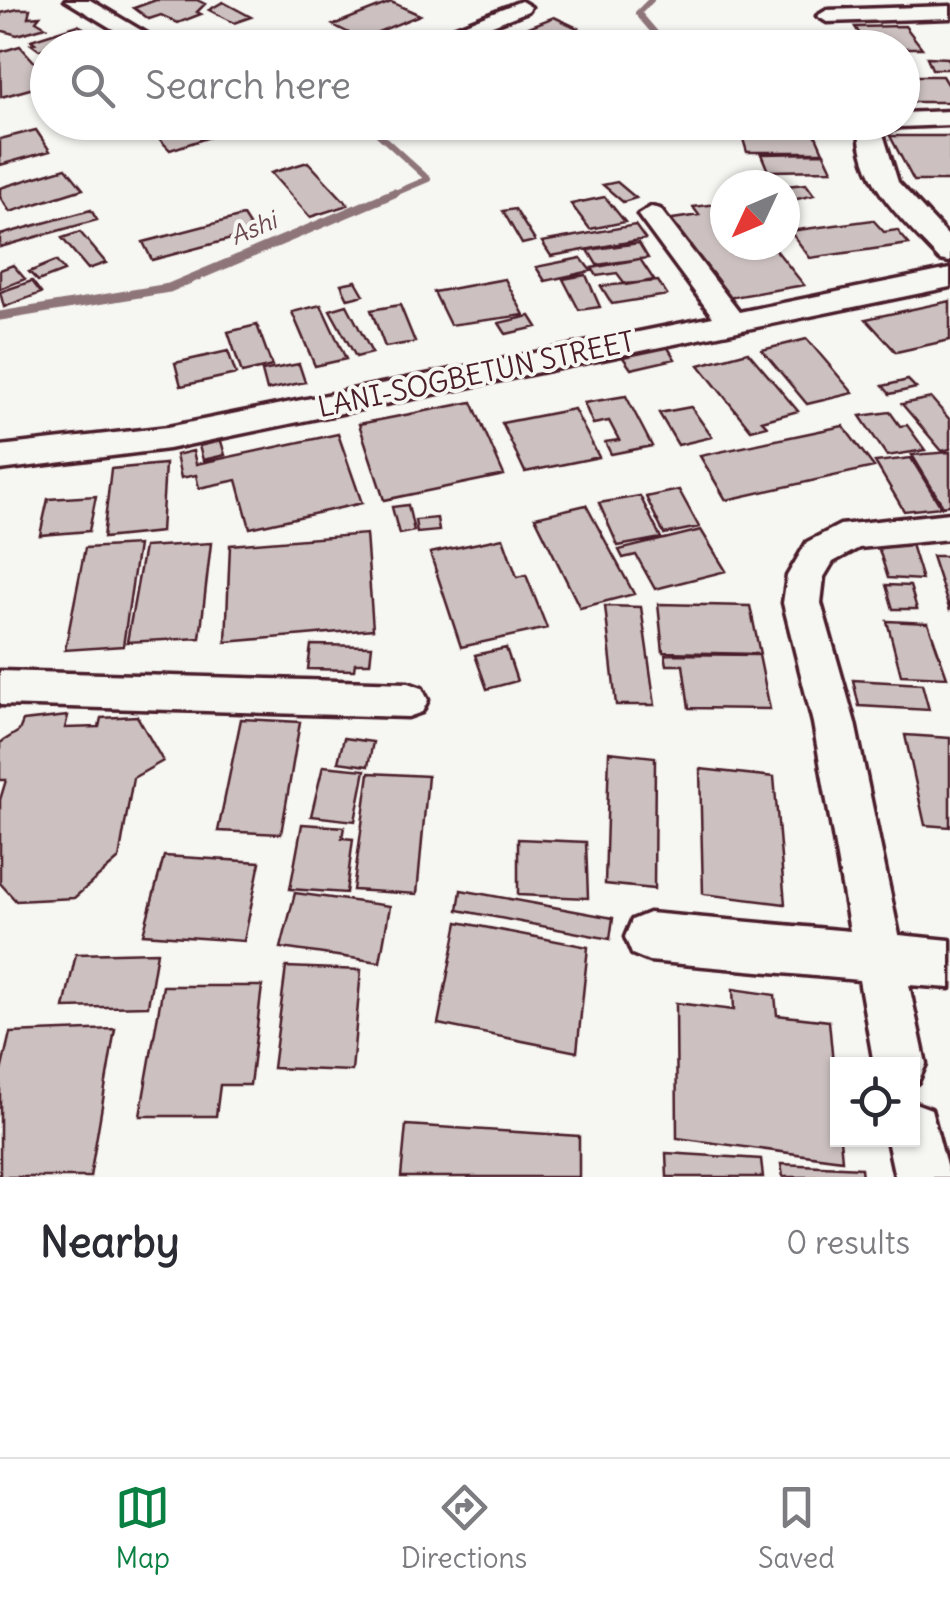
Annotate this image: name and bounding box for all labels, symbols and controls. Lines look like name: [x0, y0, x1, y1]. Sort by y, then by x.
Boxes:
search box: [30, 30, 920, 140]
icon: search: [65, 58, 120, 113]
text: Search here: [145, 62, 351, 109]
north arrow: [710, 170, 800, 260]
water label: Ashi: [225, 203, 284, 252]
street label: LANI-SOGBETUN STREET: [315, 323, 637, 425]
map controls: [830, 1057, 920, 1147]
button: locate: [830, 1057, 920, 1147]
text: Nearby: [40, 1216, 179, 1268]
text: 0 results: [786, 1222, 910, 1263]
tab: Map: [115, 1480, 170, 1576]
tab: Directions: [401, 1480, 527, 1576]
tab: Saved: [758, 1480, 835, 1576]

